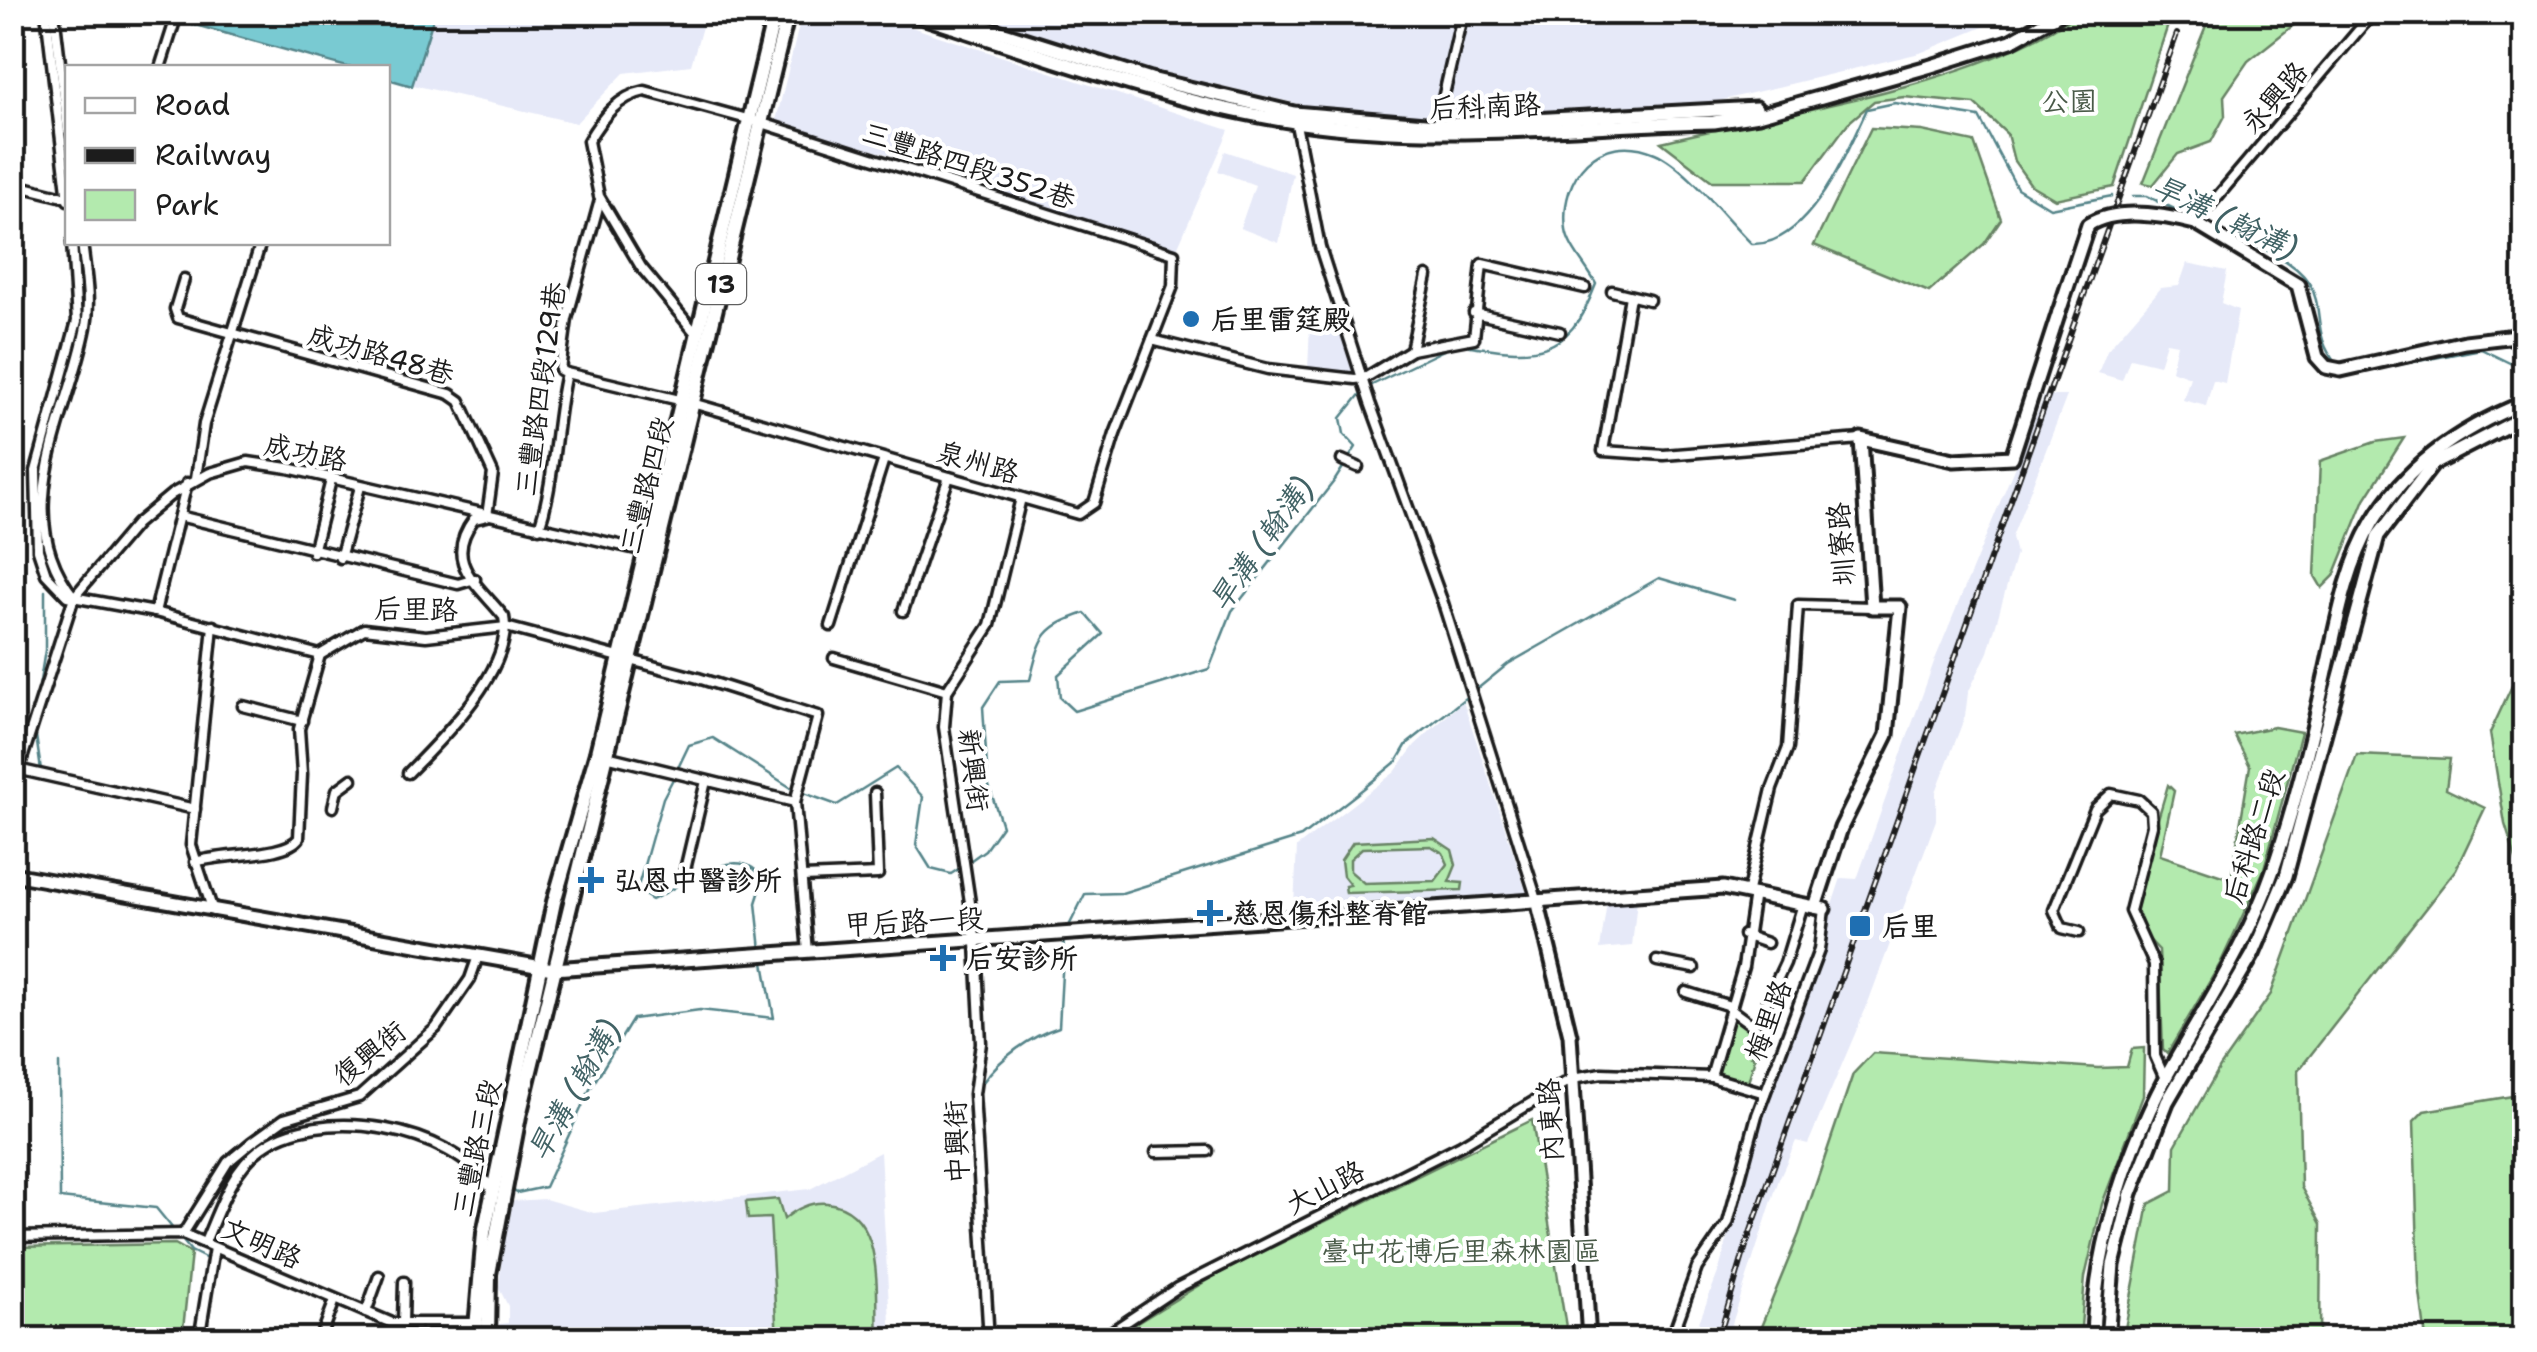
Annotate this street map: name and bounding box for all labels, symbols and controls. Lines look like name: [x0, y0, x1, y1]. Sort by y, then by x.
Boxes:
street label: 永興路: [2232, 53, 2316, 141]
legend: [65, 65, 390, 245]
park label: 公園: [2041, 82, 2097, 120]
text: Road: [155, 84, 230, 125]
street label: 后科南路: [1428, 85, 1542, 127]
street label: 三豐路四段352巷: [858, 113, 1081, 218]
text: Railway: [155, 134, 271, 175]
water label: 旱溝 (翰溝): [2146, 165, 2304, 268]
text: Park: [155, 184, 219, 225]
road number: 13: [696, 264, 746, 304]
street label: 三豐路四段129巷: [506, 278, 574, 499]
place label: 后里雷筳殿: [1211, 300, 1351, 338]
marker: 后里雷筳殿: [1180, 308, 1202, 330]
street label: 成功路48巷: [303, 315, 460, 393]
street label: 三豐路四段: [611, 412, 681, 558]
street label: 成功路: [261, 425, 351, 479]
street label: 泉州路: [932, 432, 1024, 492]
water label: 旱溝 (翰溝): [1199, 468, 1322, 619]
street label: 圳寮路: [1818, 500, 1864, 588]
street label: 后里路: [374, 589, 458, 629]
street label: 新興街: [950, 726, 998, 814]
street label: 后科路二段: [2213, 764, 2293, 908]
place label: 弘恩中醫診所: [614, 861, 782, 899]
marker: 弘恩中醫診所: [578, 867, 604, 893]
place label: 慈恩傷科整脊館: [1232, 894, 1428, 932]
street label: 甲后路一段: [843, 898, 985, 944]
marker: 慈恩傷科整脊館: [1197, 900, 1223, 926]
place label: 后里: [1882, 907, 1938, 945]
marker: 后里: [1847, 913, 1873, 939]
place label: 后安診所: [966, 939, 1078, 977]
marker: 后安診所: [930, 945, 956, 971]
street label: 梅里路: [1736, 974, 1800, 1066]
street label: 復興街: [324, 1012, 414, 1094]
water label: 旱溝 (翰溝): [518, 1012, 629, 1168]
street label: 三豐路三段: [443, 1076, 509, 1220]
street label: 內東路: [1529, 1077, 1571, 1163]
street label: 中興街: [936, 1099, 976, 1185]
street label: 大山路: [1279, 1151, 1371, 1223]
street label: 文明路: [216, 1209, 308, 1277]
park label: 臺中花博后里森林園區: [1321, 1232, 1601, 1270]

